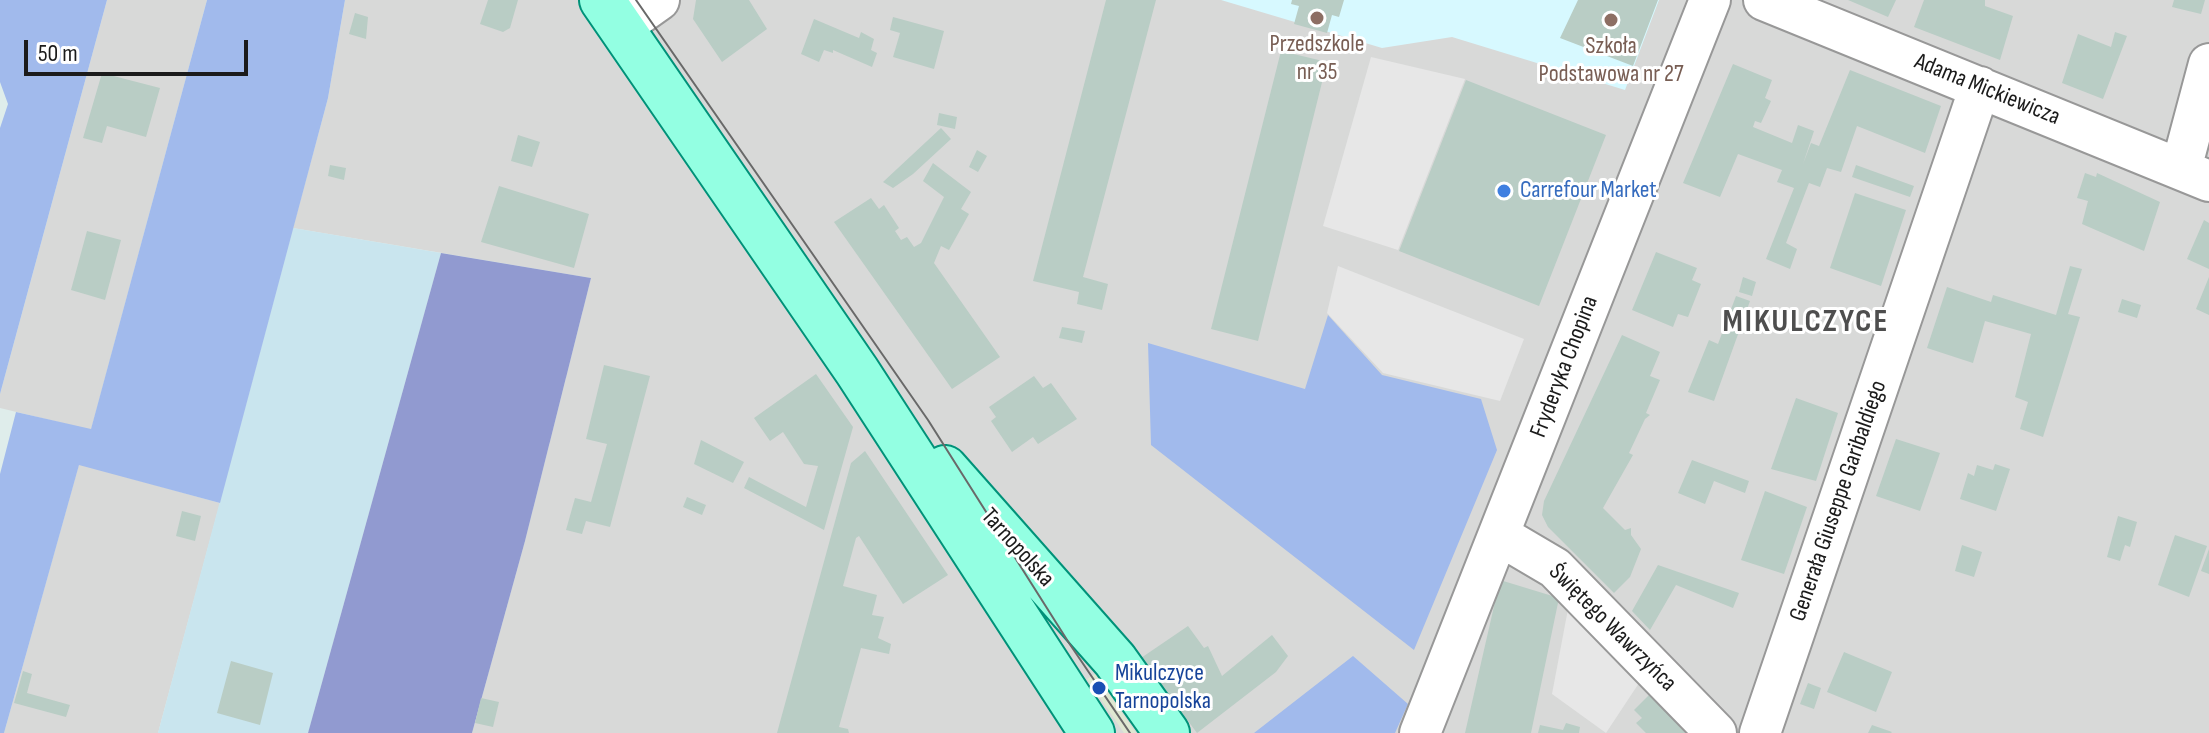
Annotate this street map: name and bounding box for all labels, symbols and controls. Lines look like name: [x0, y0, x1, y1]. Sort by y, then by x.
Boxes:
marker: Przedszkole nr 35: [1308, 9, 1326, 27]
marker: Szkoła Podstawowa nr 27: [1602, 11, 1620, 29]
scale bar: [28, 24, 252, 74]
place label: Przedszkole nr 35: [1270, 31, 1364, 87]
place label: Szkoła Podstawowa nr 27: [1539, 33, 1683, 89]
text: 50 m: [38, 39, 78, 68]
street label: Adama Mickiewicza: [1910, 48, 2064, 132]
place label: Carrefour Market: [1520, 177, 1657, 205]
marker: Carrefour Market: [1495, 182, 1513, 200]
street label: Fryderyka Chopina: [1525, 292, 1605, 442]
district label: MIKULCZYCE: [1723, 304, 1889, 342]
street label: Generała Giuseppe Garibaldiego: [1784, 377, 1894, 625]
street label: Tarnopolska: [974, 503, 1060, 593]
street label: Świętego Wawrzyńca: [1542, 558, 1682, 698]
place label: Mikulczyce Tarnopolska: [1115, 660, 1211, 716]
marker: Mikulczyce Tarnopolska: [1090, 679, 1108, 697]

